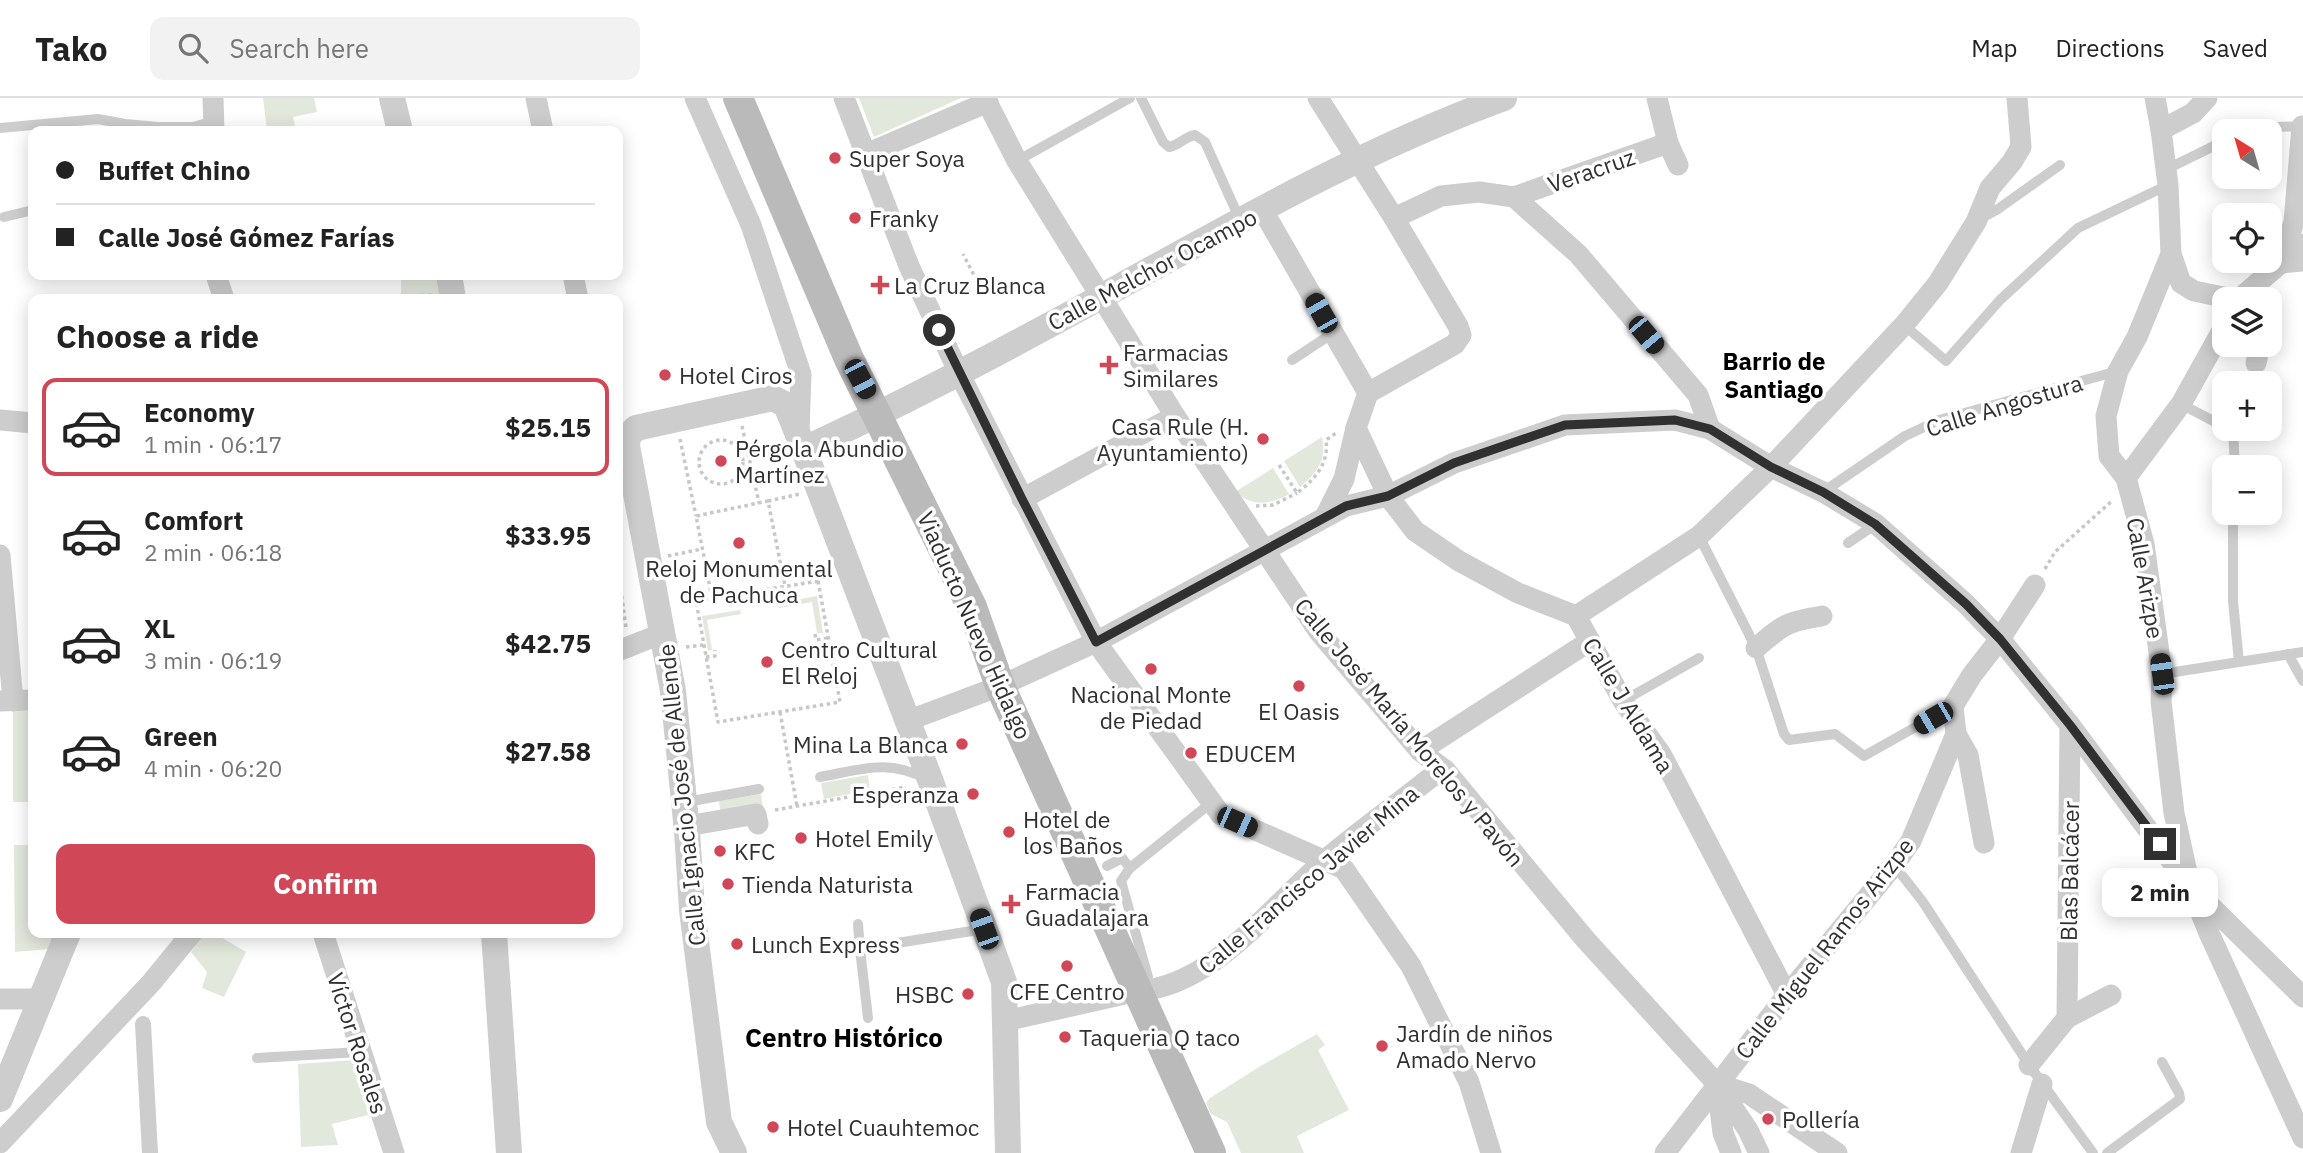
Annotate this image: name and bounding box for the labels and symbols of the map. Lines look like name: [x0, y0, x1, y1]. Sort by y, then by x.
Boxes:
north arrow: [2212, 119, 2282, 189]
street label: Veracruz: [1543, 141, 1639, 199]
place label: Super Soya: [849, 143, 965, 173]
marker: Super Soya: [827, 150, 843, 166]
street label: Calle Melchor Ocampo: [1042, 201, 1262, 337]
place label: Franky: [869, 203, 939, 233]
marker: Franky: [847, 210, 863, 226]
place label: La Cruz Blanca: [894, 270, 1046, 300]
marker: La Cruz Blanca: [872, 277, 888, 293]
car: [1302, 290, 1341, 336]
car: [1625, 312, 1668, 358]
route start: [923, 314, 955, 346]
place label: Farmacias Similares: [1123, 337, 1229, 393]
district label: Barrio de Santiago: [1722, 345, 1826, 405]
car: [841, 356, 880, 402]
marker: Farmacias Similares: [1101, 357, 1117, 373]
place label: Hotel Ciros: [679, 360, 793, 390]
marker: Hotel Ciros: [657, 367, 673, 383]
street label: Calle Angostura: [1922, 367, 2086, 443]
place label: Casa Rule (H. Ayuntamiento): [1097, 411, 1249, 467]
marker: Casa Rule (H. Ayuntamiento): [1255, 431, 1271, 447]
place label: Pérgola Abundio Martínez: [735, 433, 904, 489]
marker: Pérgola Abundio Martínez: [713, 453, 729, 469]
street label: Viaducto Nuevo Hidalgo: [911, 506, 1039, 744]
street label: Calle Arizpe: [2121, 515, 2171, 641]
marker: Reloj Monumental de Pachuca: [731, 535, 747, 551]
place label: Reloj Monumental de Pachuca: [645, 553, 833, 609]
street label: Calle José María Morelos y Pavón: [1289, 591, 1531, 873]
street label: Calle J Aldama: [1577, 632, 1681, 778]
place label: Centro Cultural El Reloj: [781, 634, 937, 690]
street label: Calle Ignacio José de Allende: [650, 643, 712, 947]
car: [2149, 652, 2176, 696]
marker: Centro Cultural El Reloj: [759, 654, 775, 670]
marker: Nacional Monte de Piedad: [1143, 661, 1159, 677]
marker: El Oasis: [1291, 678, 1307, 694]
place label: Nacional Monte de Piedad: [1071, 679, 1232, 735]
place label: El Oasis: [1258, 696, 1340, 726]
car: [1910, 698, 1957, 738]
place label: Mina La Blanca: [793, 729, 948, 759]
marker: Mina La Blanca: [954, 736, 970, 752]
place label: EDUCEM: [1205, 738, 1296, 768]
marker: EDUCEM: [1183, 745, 1199, 761]
street label: Calle Francisco Javier Mina: [1192, 778, 1424, 980]
place label: Esperanza: [852, 779, 959, 809]
marker: Esperanza: [965, 786, 981, 802]
street label: Blas Balcácer: [2053, 800, 2085, 941]
place label: Hotel de los Baños: [1023, 804, 1123, 860]
car: [1214, 804, 1261, 840]
place label: Hotel Emily: [815, 823, 934, 853]
marker: Hotel de los Baños: [1001, 824, 1017, 840]
route end: [2144, 828, 2176, 860]
marker: Hotel Emily: [793, 830, 809, 846]
street label: Calle Miguel Ramos Arizpe: [1728, 831, 1920, 1065]
place label: KFC: [734, 836, 775, 866]
marker: KFC: [712, 843, 728, 859]
callout: 2 min: [2102, 868, 2218, 918]
place label: Tienda Naturista: [742, 869, 913, 899]
marker: Tienda Naturista: [720, 876, 736, 892]
place label: Farmacia Guadalajara: [1025, 876, 1149, 932]
marker: Farmacia Guadalajara: [1003, 896, 1019, 912]
car: [967, 906, 1002, 952]
place label: Lunch Express: [751, 929, 900, 959]
marker: Lunch Express: [729, 936, 745, 952]
marker: CFE Centro: [1059, 958, 1075, 974]
street label: Víctor Rosales: [321, 969, 395, 1117]
place label: CFE Centro: [1009, 976, 1125, 1006]
place label: HSBC: [895, 979, 954, 1009]
marker: HSBC: [960, 986, 976, 1002]
place label: Jardín de niños Amado Nervo: [1396, 1018, 1553, 1074]
district label: Centro Histórico: [745, 1020, 943, 1054]
place label: Taqueria Q taco: [1079, 1022, 1240, 1052]
marker: Taqueria Q taco: [1057, 1029, 1073, 1045]
marker: Jardín de niños Amado Nervo: [1374, 1038, 1390, 1054]
place label: Pollería: [1782, 1104, 1860, 1134]
marker: Pollería: [1760, 1111, 1776, 1127]
place label: Hotel Cuauhtemoc: [787, 1112, 979, 1142]
marker: Hotel Cuauhtemoc: [765, 1119, 781, 1135]

